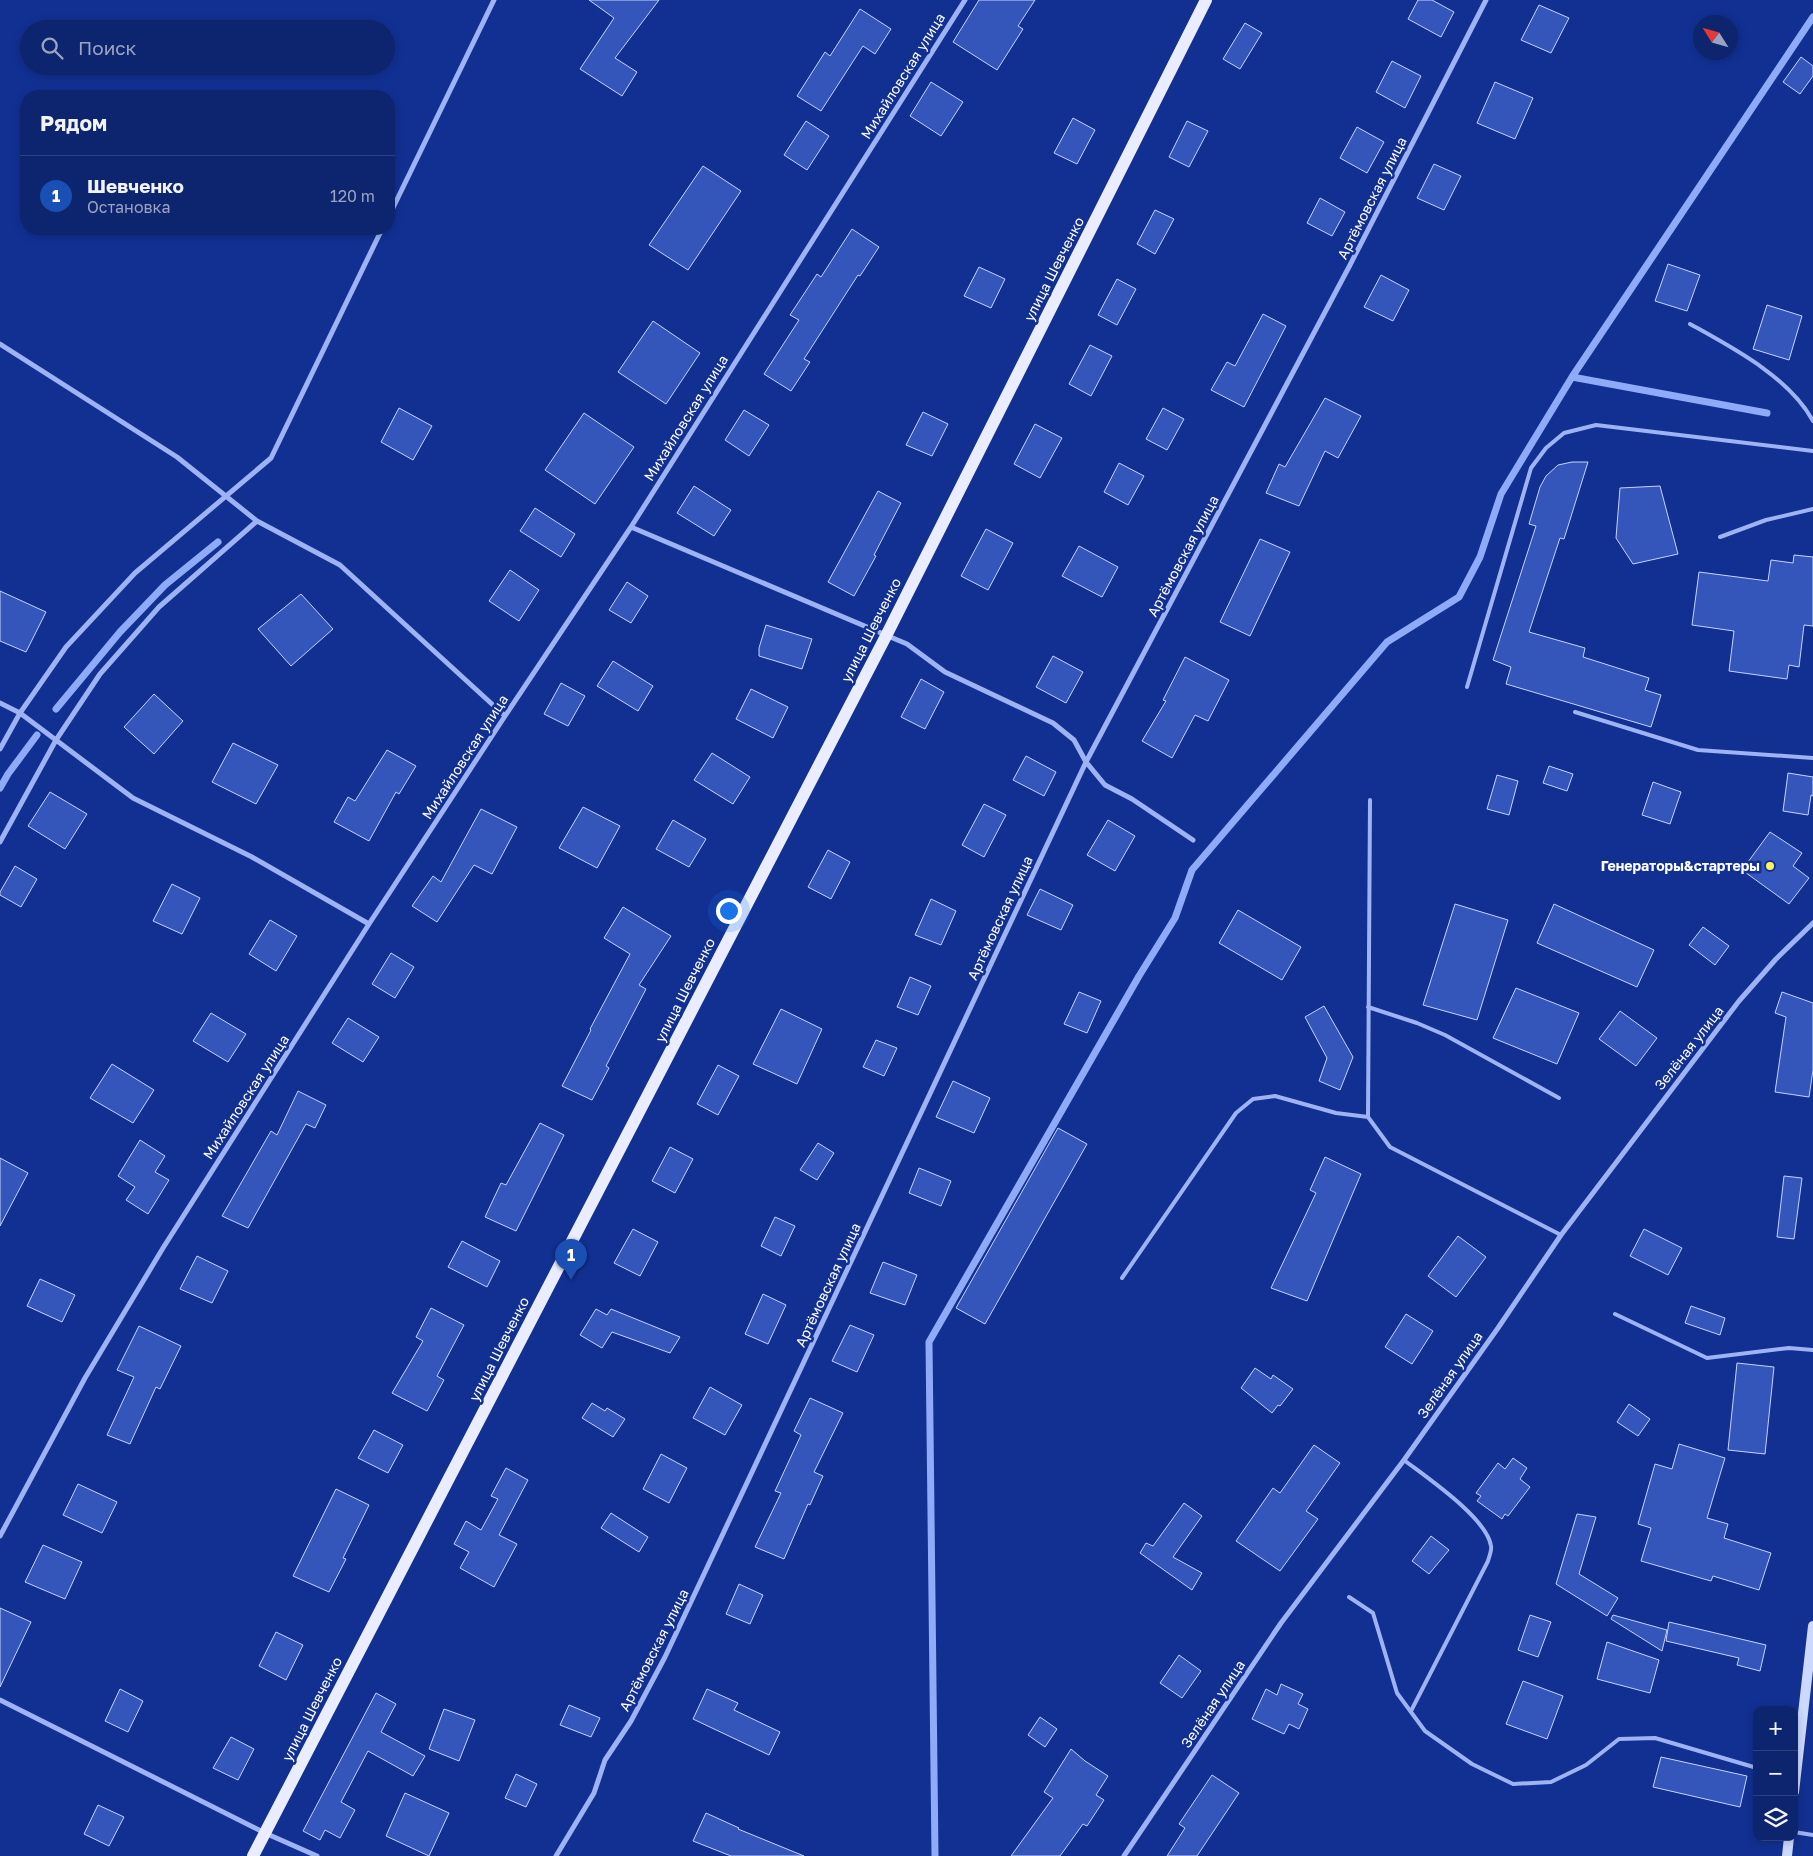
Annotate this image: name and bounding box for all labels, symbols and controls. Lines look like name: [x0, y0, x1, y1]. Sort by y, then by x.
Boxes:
street label: Михайловская улица: [857, 10, 948, 142]
north arrow: [1693, 15, 1738, 60]
search box: [20, 20, 395, 75]
icon: search: [38, 34, 66, 62]
text: Поиск: [78, 36, 137, 59]
text: Рядом: [40, 110, 107, 136]
street label: Артёмовская улица: [1333, 134, 1410, 262]
text: Шевченко: [87, 174, 184, 197]
text: 1: [52, 186, 60, 206]
text: 120 m: [330, 186, 375, 206]
text: Остановка: [87, 197, 171, 217]
street label: улица Шевченко: [1020, 214, 1087, 324]
street label: Михайловская улица: [640, 352, 731, 484]
street label: Артёмовская улица: [1143, 492, 1222, 619]
street label: улица Шевченко: [837, 575, 904, 685]
street label: Михайловская улица: [418, 691, 511, 822]
street label: Артёмовская улица: [963, 853, 1036, 983]
place label: Генераторы&стартеры: [1601, 857, 1760, 874]
marker: Генераторы&стартеры: [1764, 860, 1776, 872]
your location: [716, 898, 742, 924]
street label: улица Шевченко: [651, 935, 718, 1045]
street label: Зелёная улица: [1650, 1002, 1727, 1093]
street label: Михайловская улица: [199, 1031, 292, 1162]
street label: Артёмовская улица: [791, 1220, 864, 1350]
pin: 1: [555, 1239, 587, 1280]
street label: улица Шевченко: [465, 1294, 532, 1404]
street label: Зелёная улица: [1413, 1328, 1486, 1421]
street label: Артёмовская улица: [615, 1586, 692, 1714]
street label: улица Шевченко: [278, 1654, 345, 1764]
street label: Зелёная улица: [1177, 1657, 1248, 1751]
map controls: [1753, 1706, 1798, 1841]
button: +: [1753, 1706, 1798, 1751]
button: −: [1753, 1751, 1798, 1796]
button: layers: [1753, 1796, 1798, 1841]

